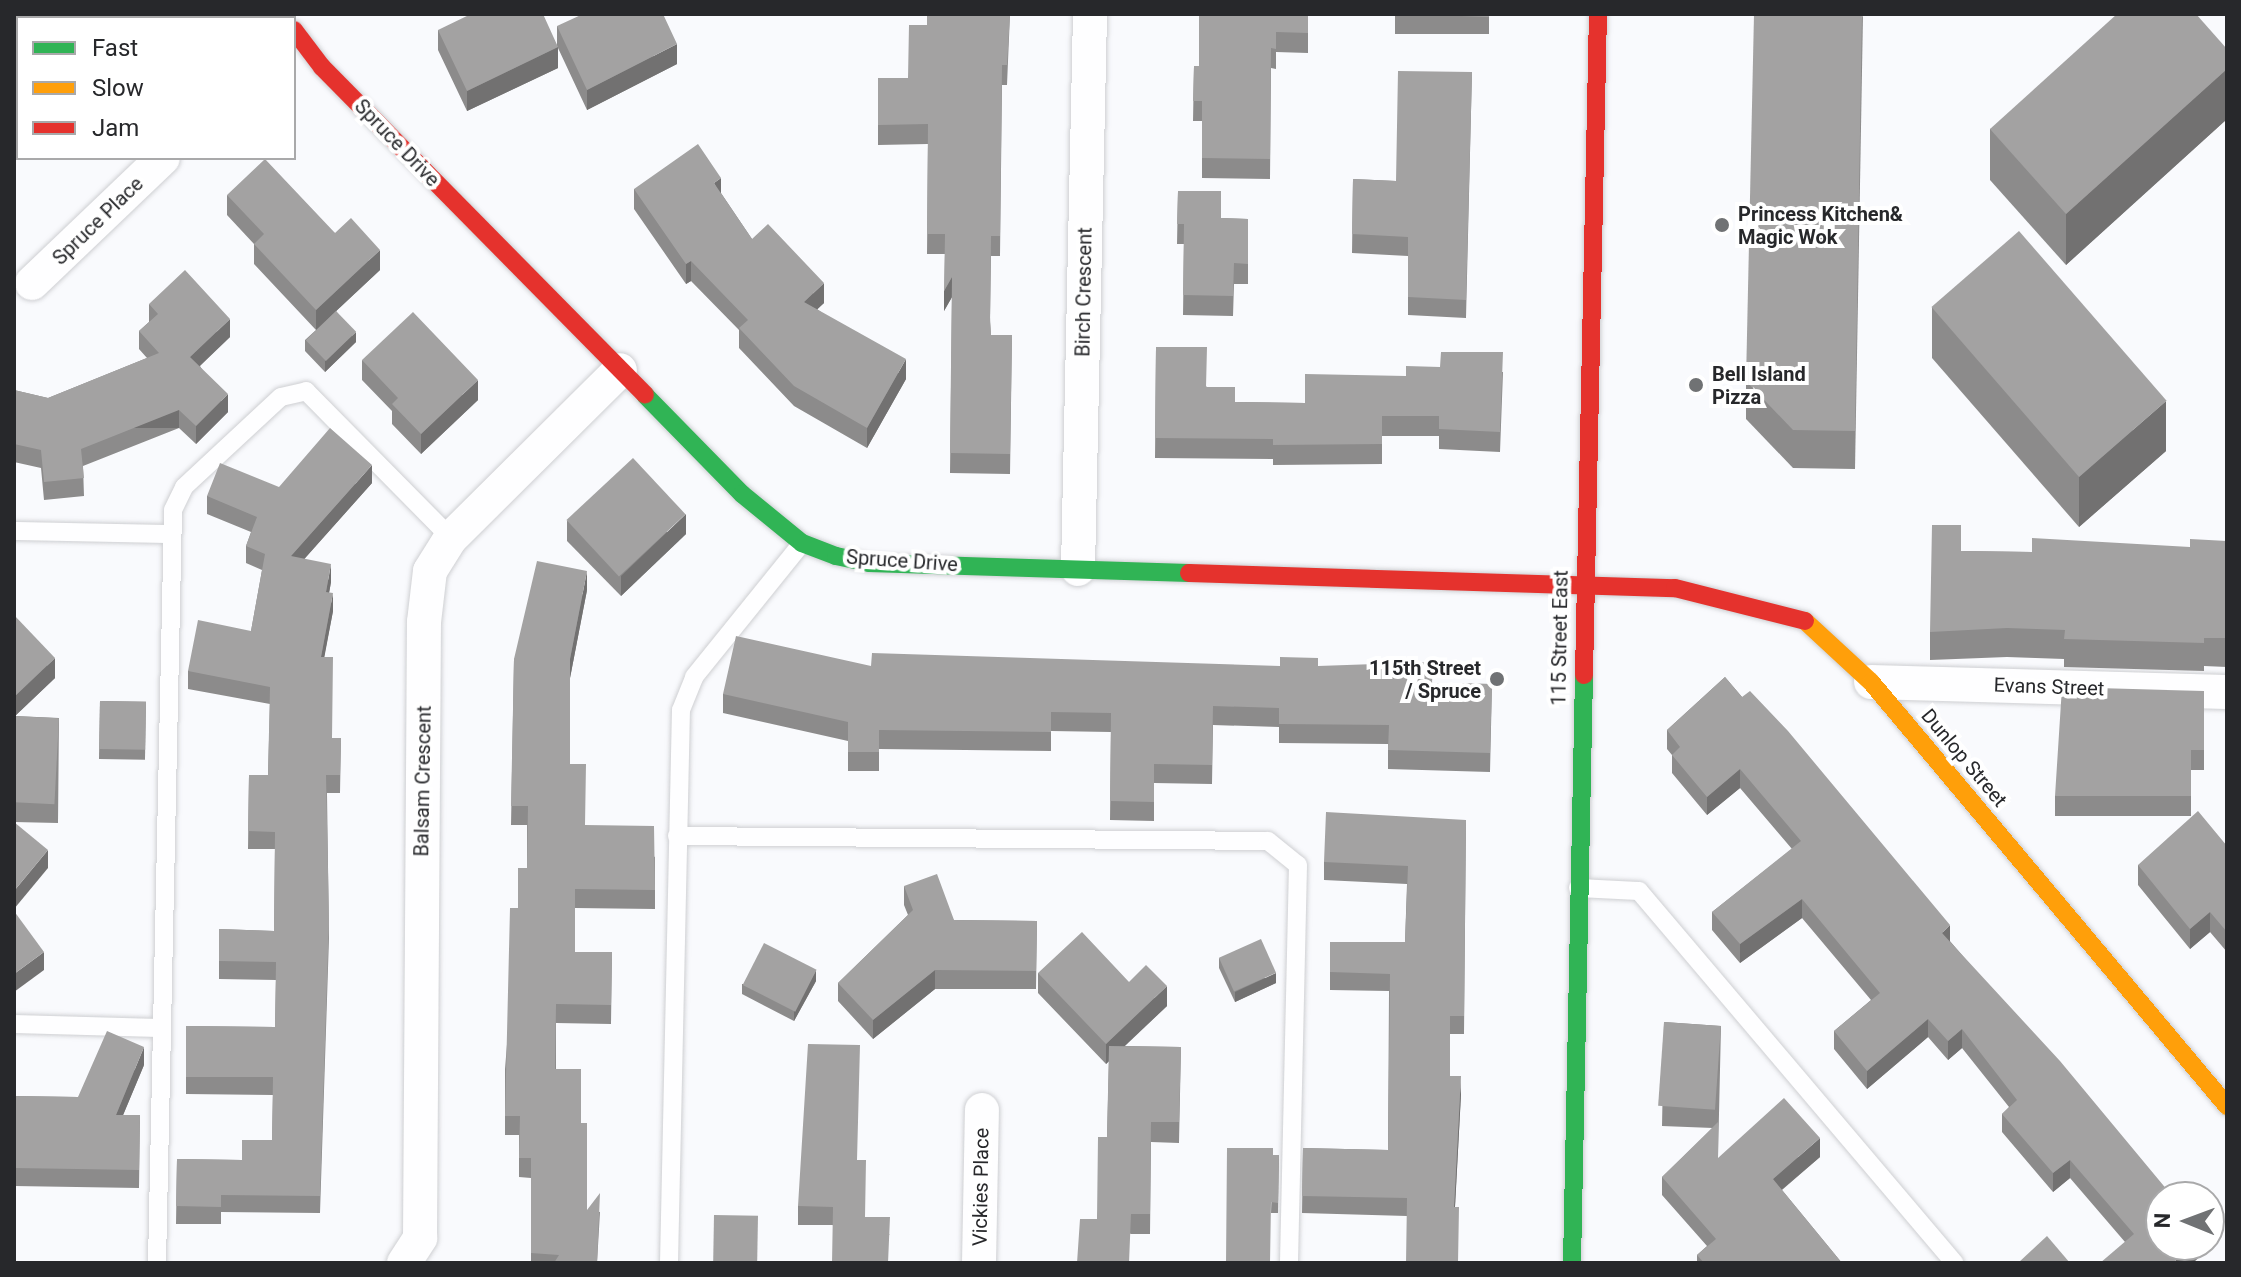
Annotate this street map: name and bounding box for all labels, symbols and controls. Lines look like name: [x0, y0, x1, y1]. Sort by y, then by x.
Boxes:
legend: [16, 16, 296, 160]
text: Fast: [92, 34, 138, 62]
text: Slow: [92, 74, 144, 102]
street label: Spruce Drive: [350, 94, 444, 192]
text: Jam: [92, 114, 139, 142]
street label: Spruce Place: [48, 172, 148, 270]
place label: Princess Kitchen& Magic Wok: [1738, 202, 1903, 249]
marker: Princess Kitchen& Magic Wok: [1713, 216, 1731, 234]
street label: Birch Crescent: [1071, 227, 1097, 357]
place label: Bell Island Pizza: [1712, 362, 1806, 409]
marker: Bell Island Pizza: [1687, 376, 1705, 394]
street label: Spruce Drive: [845, 545, 959, 577]
street label: 115 Street East: [1547, 570, 1573, 706]
place label: 115th Street / Spruce: [1369, 656, 1481, 703]
marker: 115th Street / Spruce: [1488, 670, 1506, 688]
street label: Evans Street: [1993, 673, 2105, 701]
street label: Dunlop Street: [1916, 704, 2012, 812]
street label: Balsam Crescent: [410, 705, 436, 857]
street label: Vickies Place: [968, 1128, 994, 1246]
north arrow: [2145, 1181, 2225, 1261]
text: N: [2150, 1213, 2175, 1229]

